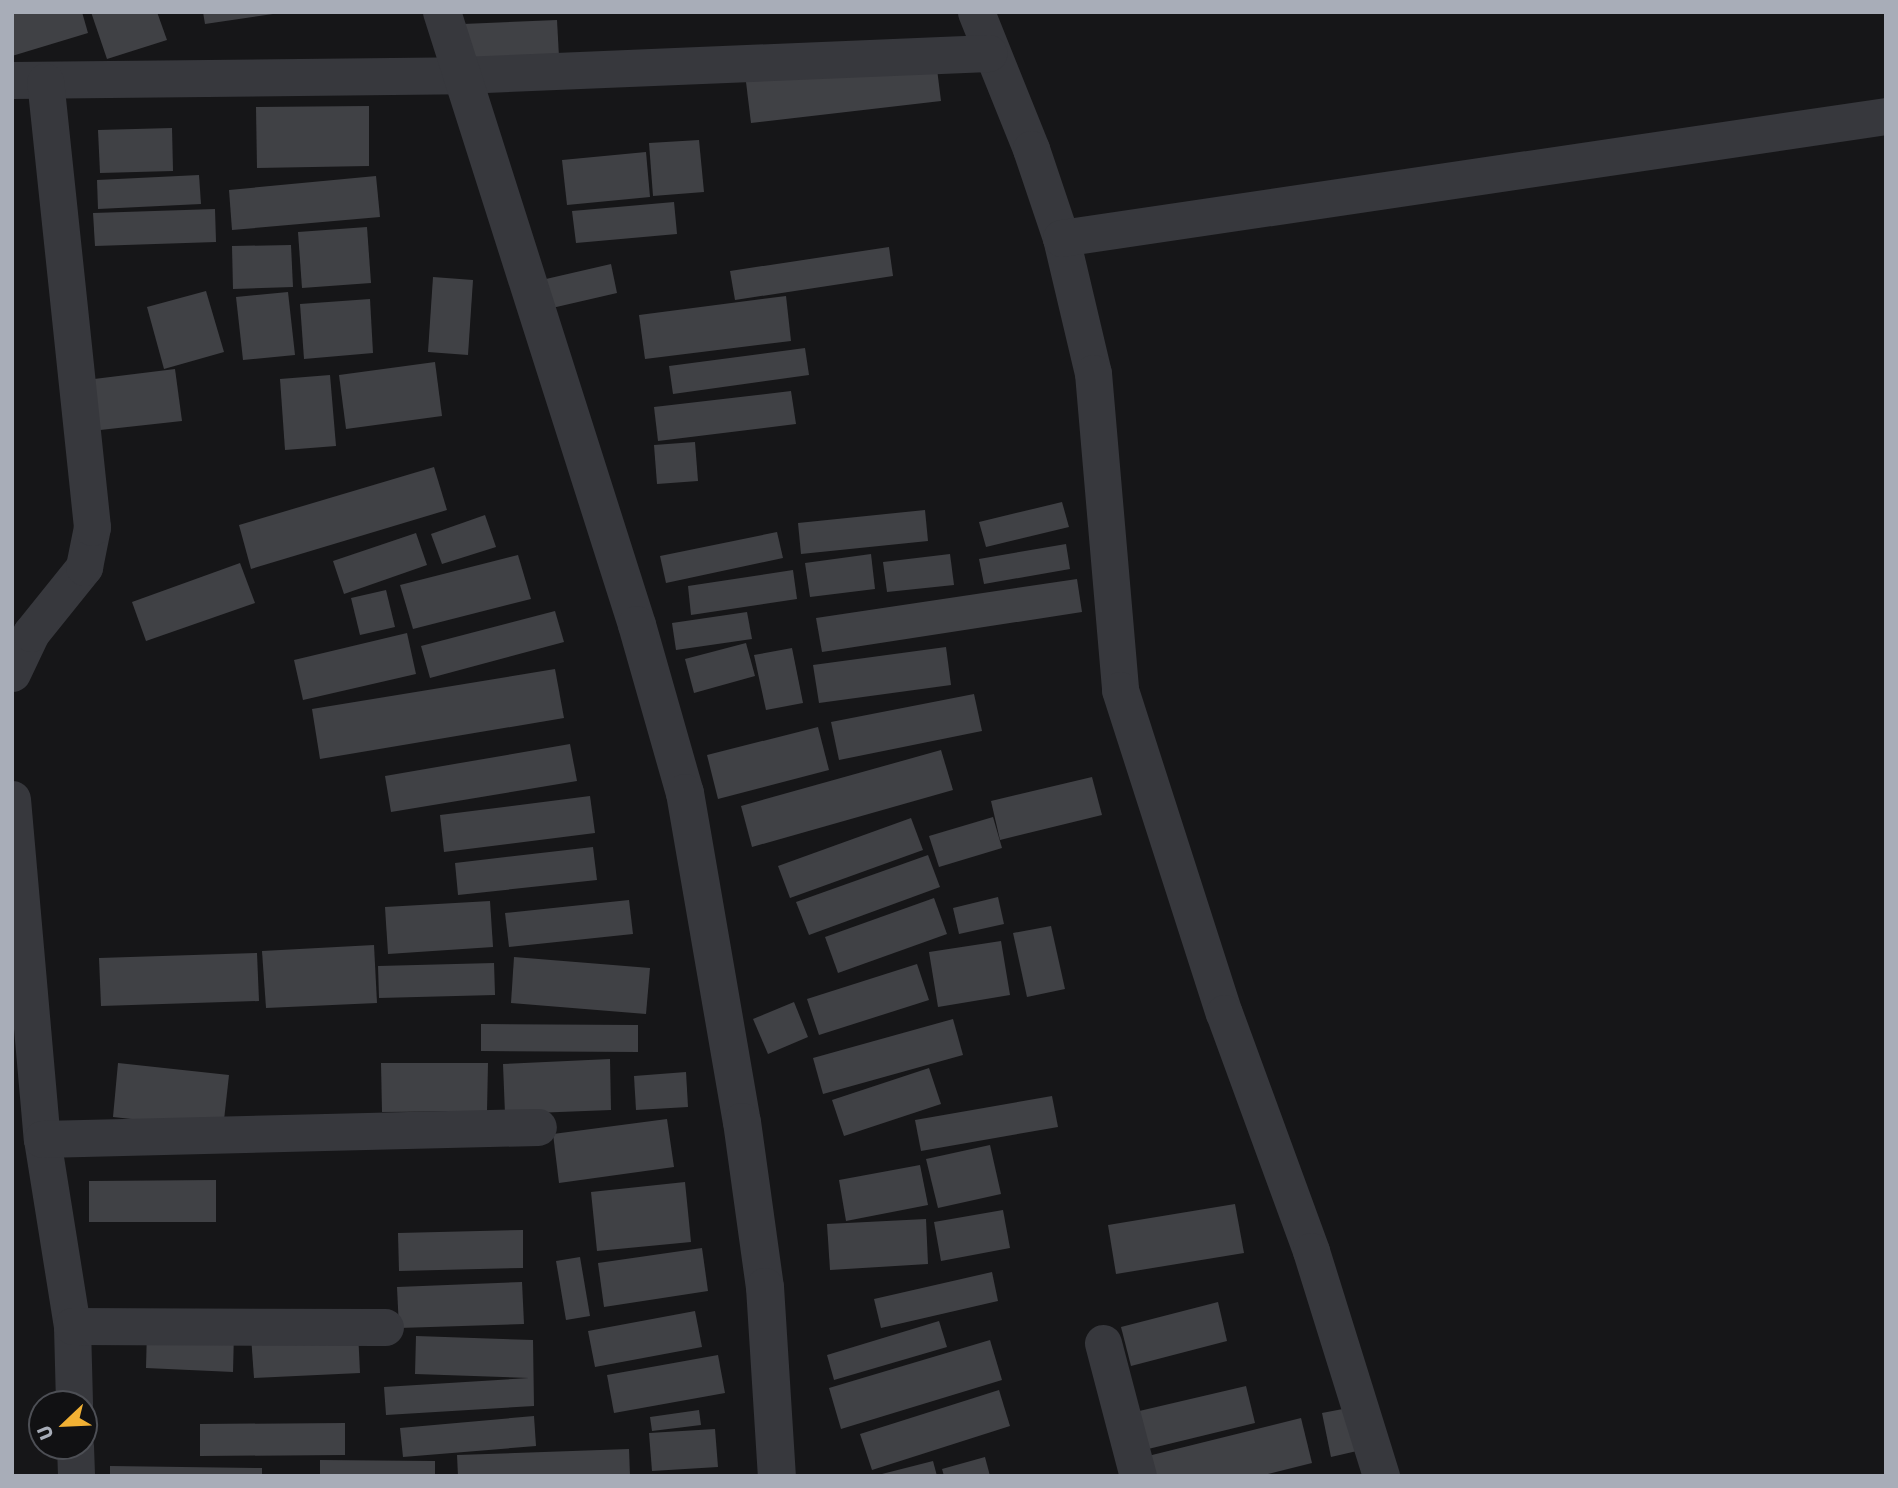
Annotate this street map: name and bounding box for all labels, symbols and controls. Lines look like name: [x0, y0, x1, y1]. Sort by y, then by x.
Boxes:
north arrow: [28, 1390, 98, 1460]
text: U: [30, 1421, 60, 1444]

